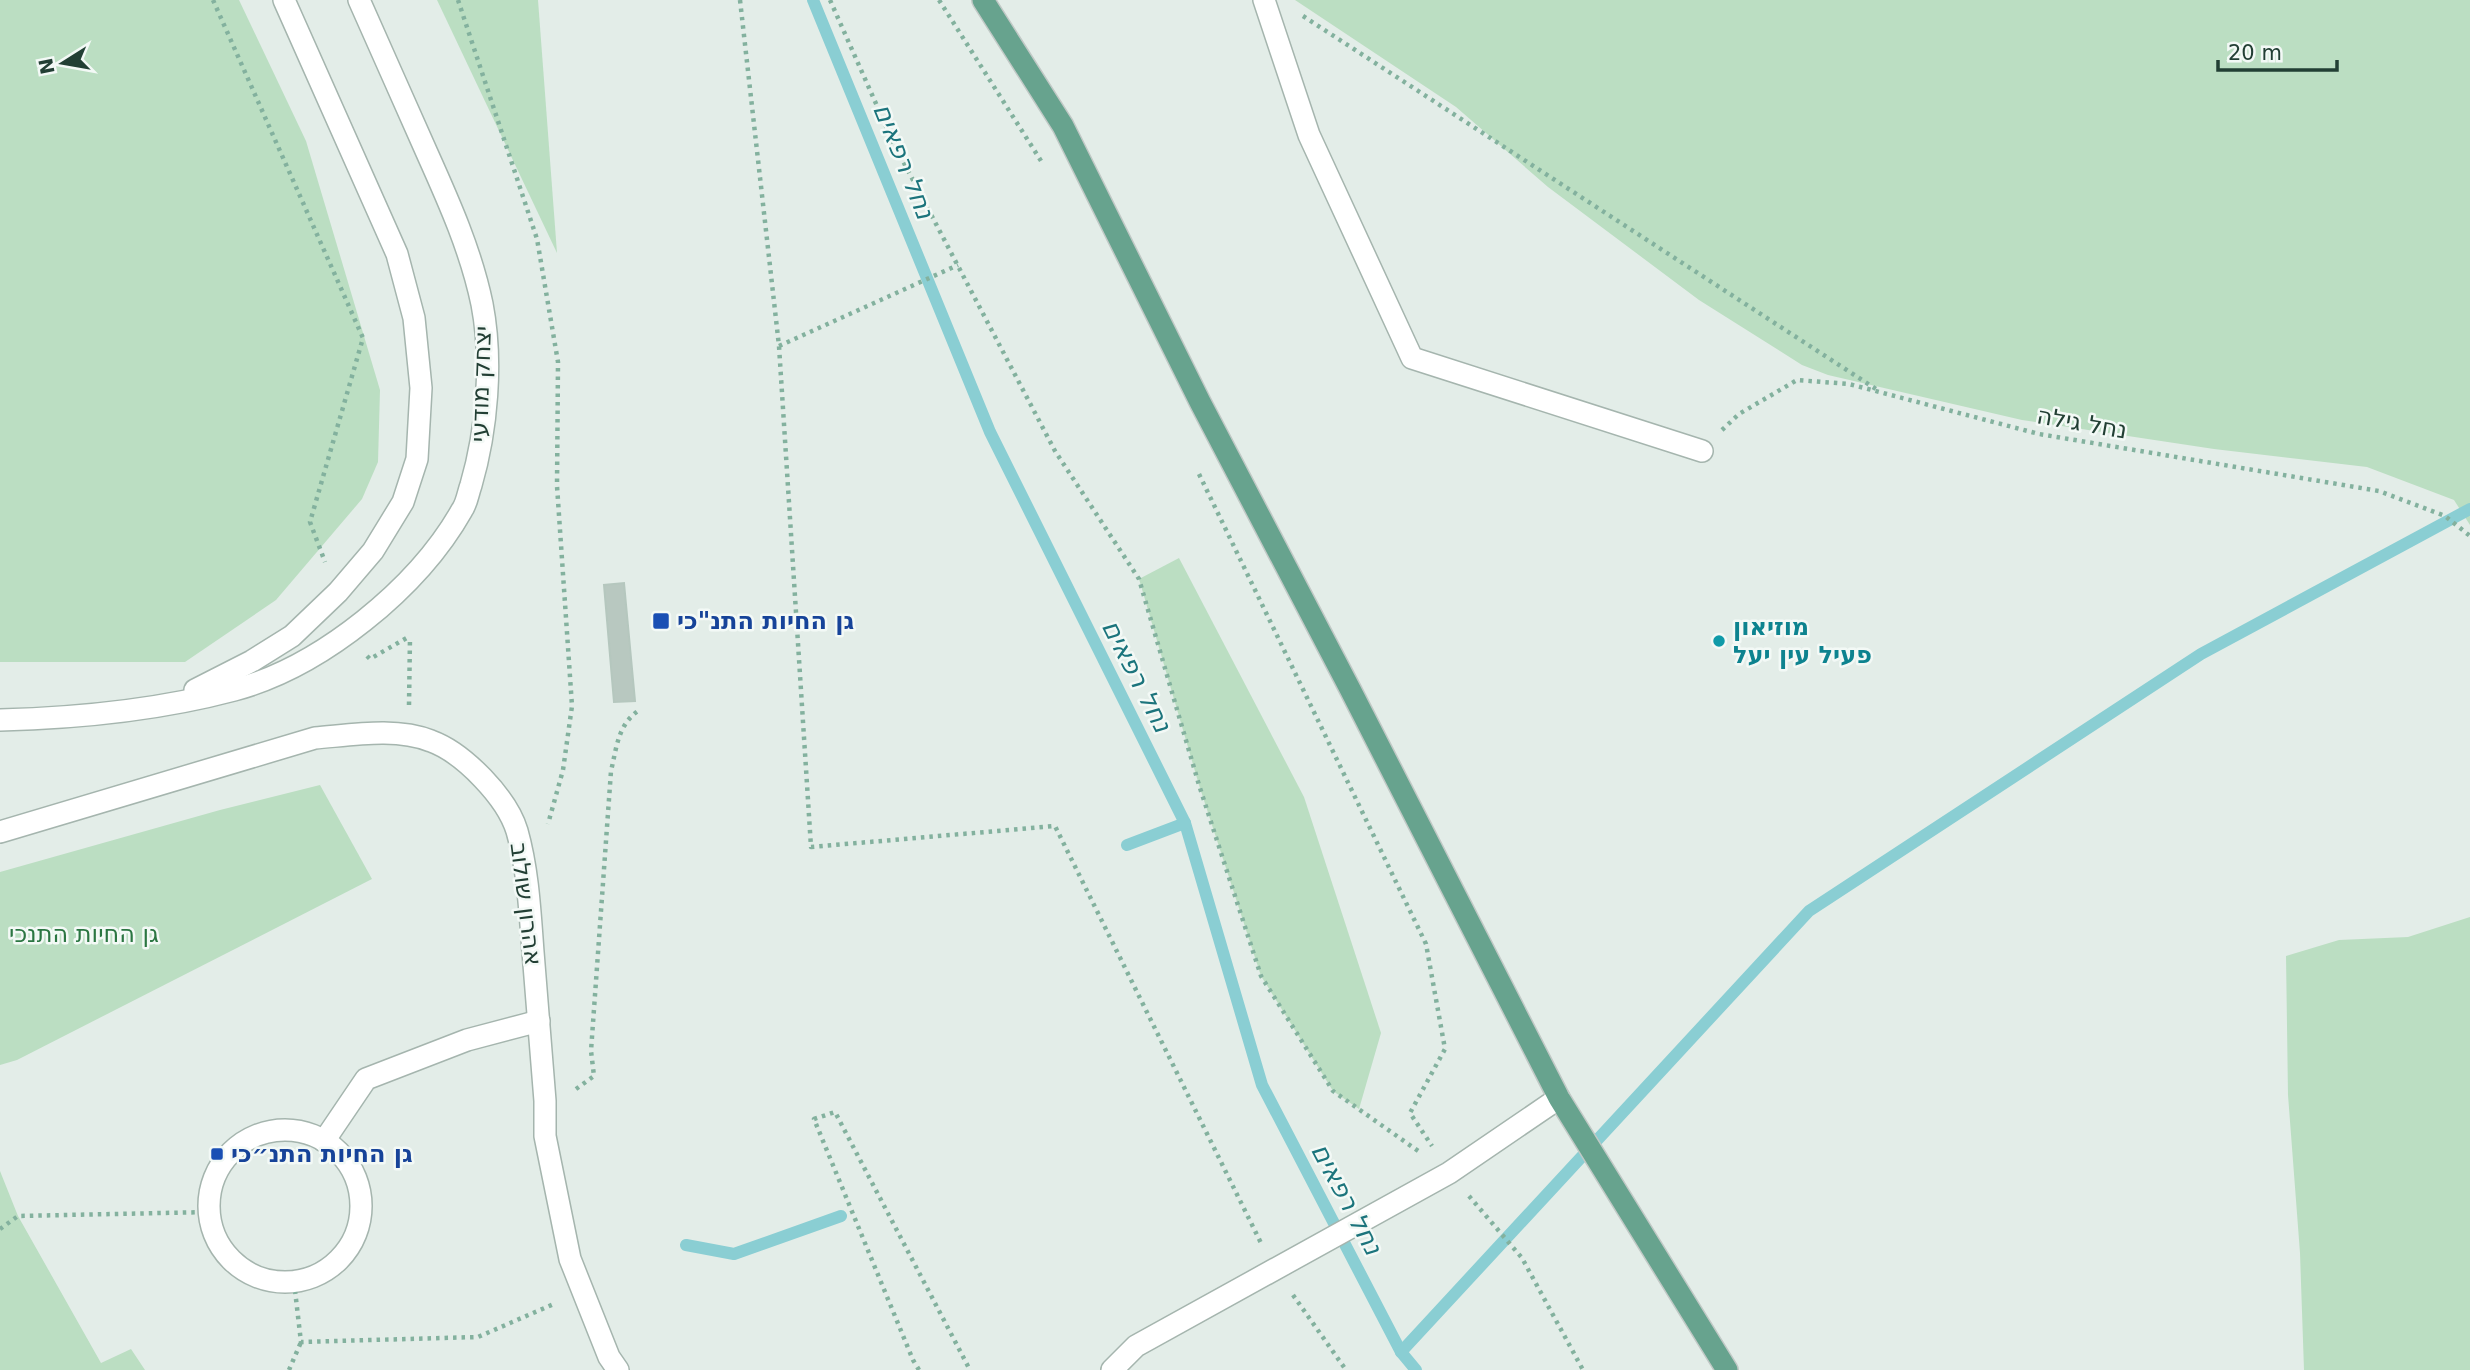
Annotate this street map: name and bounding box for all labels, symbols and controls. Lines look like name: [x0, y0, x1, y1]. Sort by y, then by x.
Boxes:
north arrow: [28, 28, 98, 98]
scale bar: [2218, 28, 2337, 72]
text: 20 m: [2228, 41, 2282, 65]
text: N: [34, 56, 59, 76]
water label: נחל רפאים: [867, 99, 941, 224]
street label: יצחק מודעי: [465, 325, 497, 443]
street label: נחל גילה: [2035, 401, 2129, 445]
place label: גן החיות התנ"כי: [677, 607, 855, 635]
marker: גן החיות התנ"כי: [651, 611, 671, 631]
place label: מוזיאון פעיל עין יעל: [1733, 613, 1872, 669]
water label: נחל רפאים: [1096, 615, 1178, 738]
marker: מוזיאון פעיל עין יעל: [1711, 633, 1727, 649]
street label: אהרון שולוב: [505, 841, 547, 967]
park label: גן החיות התנכי: [9, 920, 159, 948]
water label: נחל רפאים: [1305, 1138, 1389, 1260]
place label: גן החיות התנ״כי: [231, 1140, 413, 1168]
marker: גן החיות התנ״כי: [209, 1146, 225, 1162]

